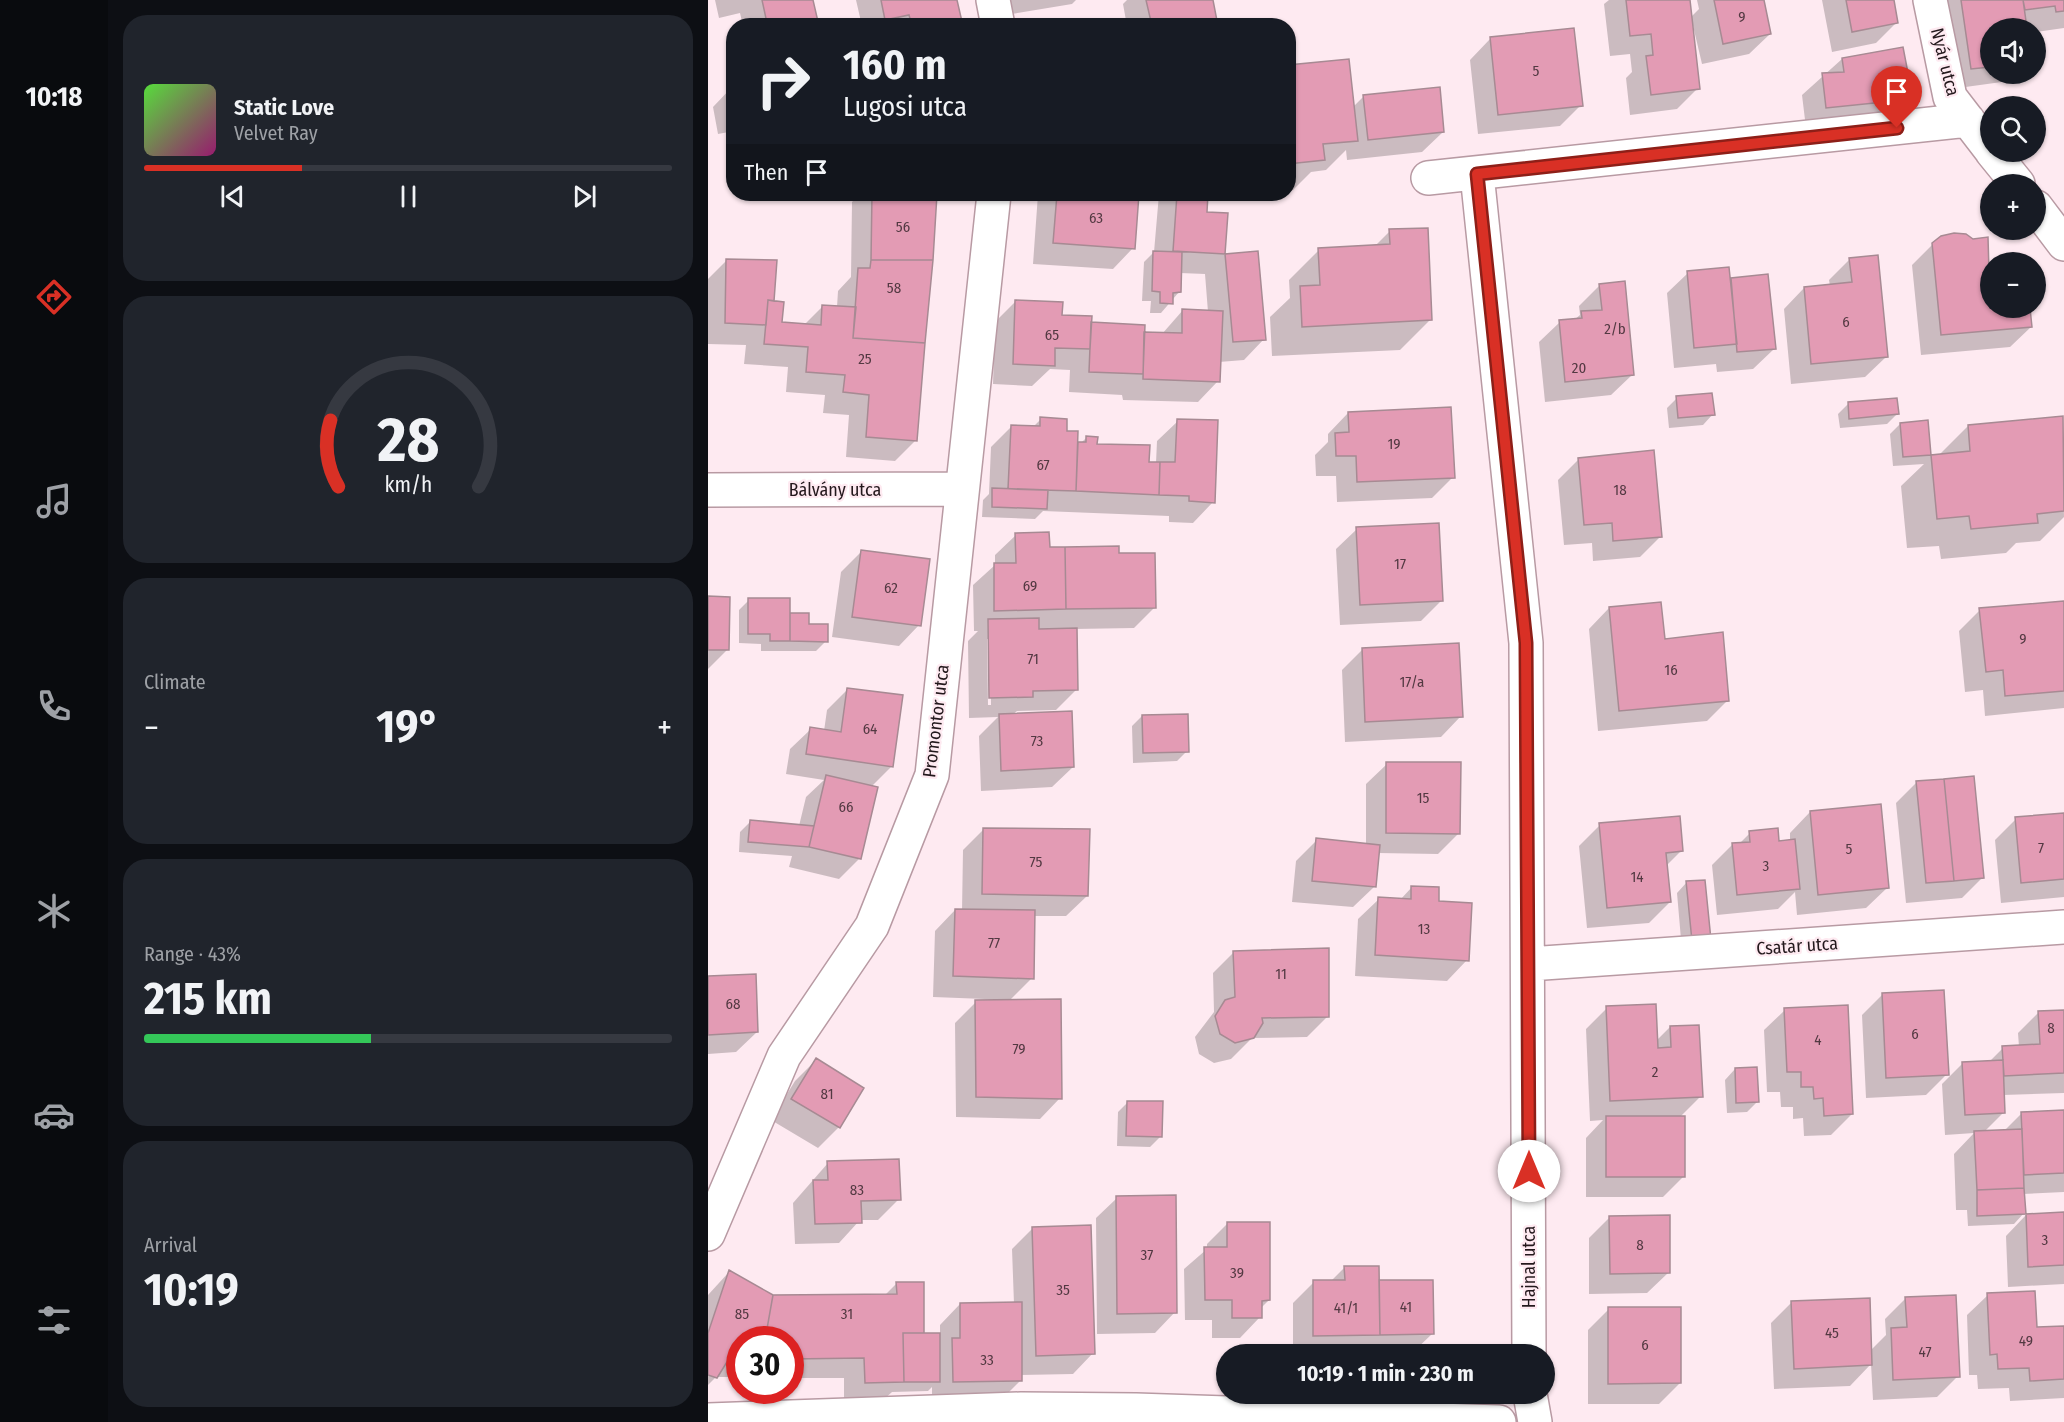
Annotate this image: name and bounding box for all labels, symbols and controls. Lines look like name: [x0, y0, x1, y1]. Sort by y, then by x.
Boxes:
house number: 9: [1738, 8, 1746, 26]
map controls: [1980, 18, 2046, 318]
button: sound: [1980, 18, 2046, 84]
street label: Nyár utca: [1926, 26, 1964, 99]
text: 160 m: [843, 40, 946, 90]
icon: right: [744, 42, 822, 120]
house number: 5: [1533, 62, 1540, 80]
pin: [1871, 66, 1922, 128]
icon: arrive: [1880, 75, 1913, 108]
text: 10:18: [25, 81, 83, 113]
text: Lugosi utca: [843, 91, 967, 123]
text: Static Love: [234, 94, 334, 121]
button: search: [1980, 96, 2046, 162]
text: Velvet Ray: [234, 121, 318, 145]
icon: arrive: [800, 156, 833, 189]
text: Then: [744, 159, 788, 186]
button: +: [1980, 174, 2046, 240]
icon: previous: [216, 180, 249, 213]
icon: pause: [392, 180, 425, 213]
icon: next: [568, 180, 601, 213]
house number: 63: [1089, 209, 1103, 227]
house number: 56: [896, 218, 910, 236]
button: −: [1980, 252, 2046, 318]
icon: directions: [33, 276, 75, 318]
house number: 58: [887, 279, 901, 297]
house number: 6: [1842, 313, 1850, 331]
house number: 2/b: [1604, 320, 1626, 338]
house number: 65: [1045, 326, 1059, 344]
house number: 25: [858, 350, 872, 368]
house number: 20: [1572, 359, 1586, 377]
text: 28: [376, 403, 439, 478]
house number: 19: [1387, 435, 1401, 453]
house number: 67: [1036, 456, 1050, 474]
text: km/h: [384, 472, 432, 498]
street label: Bálvány utca: [789, 479, 881, 501]
icon: music: [33, 480, 75, 522]
house number: 18: [1613, 481, 1627, 499]
house number: 17: [1394, 555, 1406, 573]
house number: 69: [1023, 577, 1037, 595]
house number: 62: [884, 579, 898, 597]
house number: 9: [2019, 630, 2027, 648]
house number: 71: [1027, 650, 1039, 668]
house number: 16: [1664, 661, 1678, 679]
street label: Promontor utca: [918, 663, 954, 779]
text: Climate: [144, 670, 206, 694]
house number: 17/a: [1400, 673, 1424, 691]
icon: phone: [33, 685, 75, 727]
text: 19°: [376, 700, 440, 754]
text: −: [144, 708, 159, 748]
text: +: [657, 708, 672, 748]
house number: 64: [863, 720, 877, 738]
house number: 73: [1031, 732, 1044, 750]
house number: 15: [1417, 789, 1429, 807]
house number: 66: [839, 798, 853, 816]
house number: 7: [2038, 839, 2044, 857]
house number: 5: [1846, 840, 1853, 858]
house number: 75: [1030, 853, 1042, 871]
house number: 3: [1763, 857, 1770, 875]
house number: 14: [1630, 868, 1644, 886]
icon: climate: [33, 890, 75, 932]
house number: 13: [1418, 920, 1431, 938]
street label: Csatár utca: [1755, 932, 1839, 960]
house number: 77: [988, 934, 1000, 952]
text: Range · 43%: [144, 942, 241, 966]
house number: 11: [1275, 965, 1287, 983]
text: 215 km: [144, 972, 272, 1026]
house number: 68: [726, 995, 740, 1013]
house number: 8: [2047, 1019, 2055, 1037]
house number: 6: [1911, 1025, 1919, 1043]
house number: 4: [1814, 1031, 1822, 1049]
house number: 79: [1012, 1040, 1026, 1058]
house number: 2: [1652, 1063, 1659, 1081]
house number: 81: [821, 1085, 833, 1103]
icon: car: [33, 1094, 75, 1136]
position arrow: [1497, 1139, 1561, 1203]
house number: 83: [850, 1181, 864, 1199]
street label: Hajnal utca: [1518, 1226, 1540, 1308]
house number: 3: [2042, 1231, 2049, 1249]
text: Arrival: [144, 1233, 197, 1257]
house number: 8: [1636, 1236, 1644, 1254]
house number: 37: [1141, 1246, 1153, 1264]
text: 10:19: [144, 1263, 239, 1317]
house number: 39: [1230, 1264, 1244, 1282]
house number: 35: [1056, 1281, 1070, 1299]
house number: 41: [1400, 1298, 1412, 1316]
icon: filters: [33, 1299, 75, 1341]
house number: 41/1: [1334, 1299, 1358, 1317]
house number: 85: [735, 1305, 749, 1323]
house number: 31: [841, 1305, 853, 1323]
house number: 45: [1825, 1324, 1839, 1342]
speed limit sign: 30: [726, 1326, 804, 1404]
house number: 49: [2019, 1332, 2033, 1350]
house number: 6: [1641, 1336, 1649, 1354]
house number: 47: [1918, 1343, 1932, 1361]
house number: 33: [980, 1351, 994, 1369]
text: 10:19 · 1 min · 230 m: [1297, 1360, 1474, 1387]

